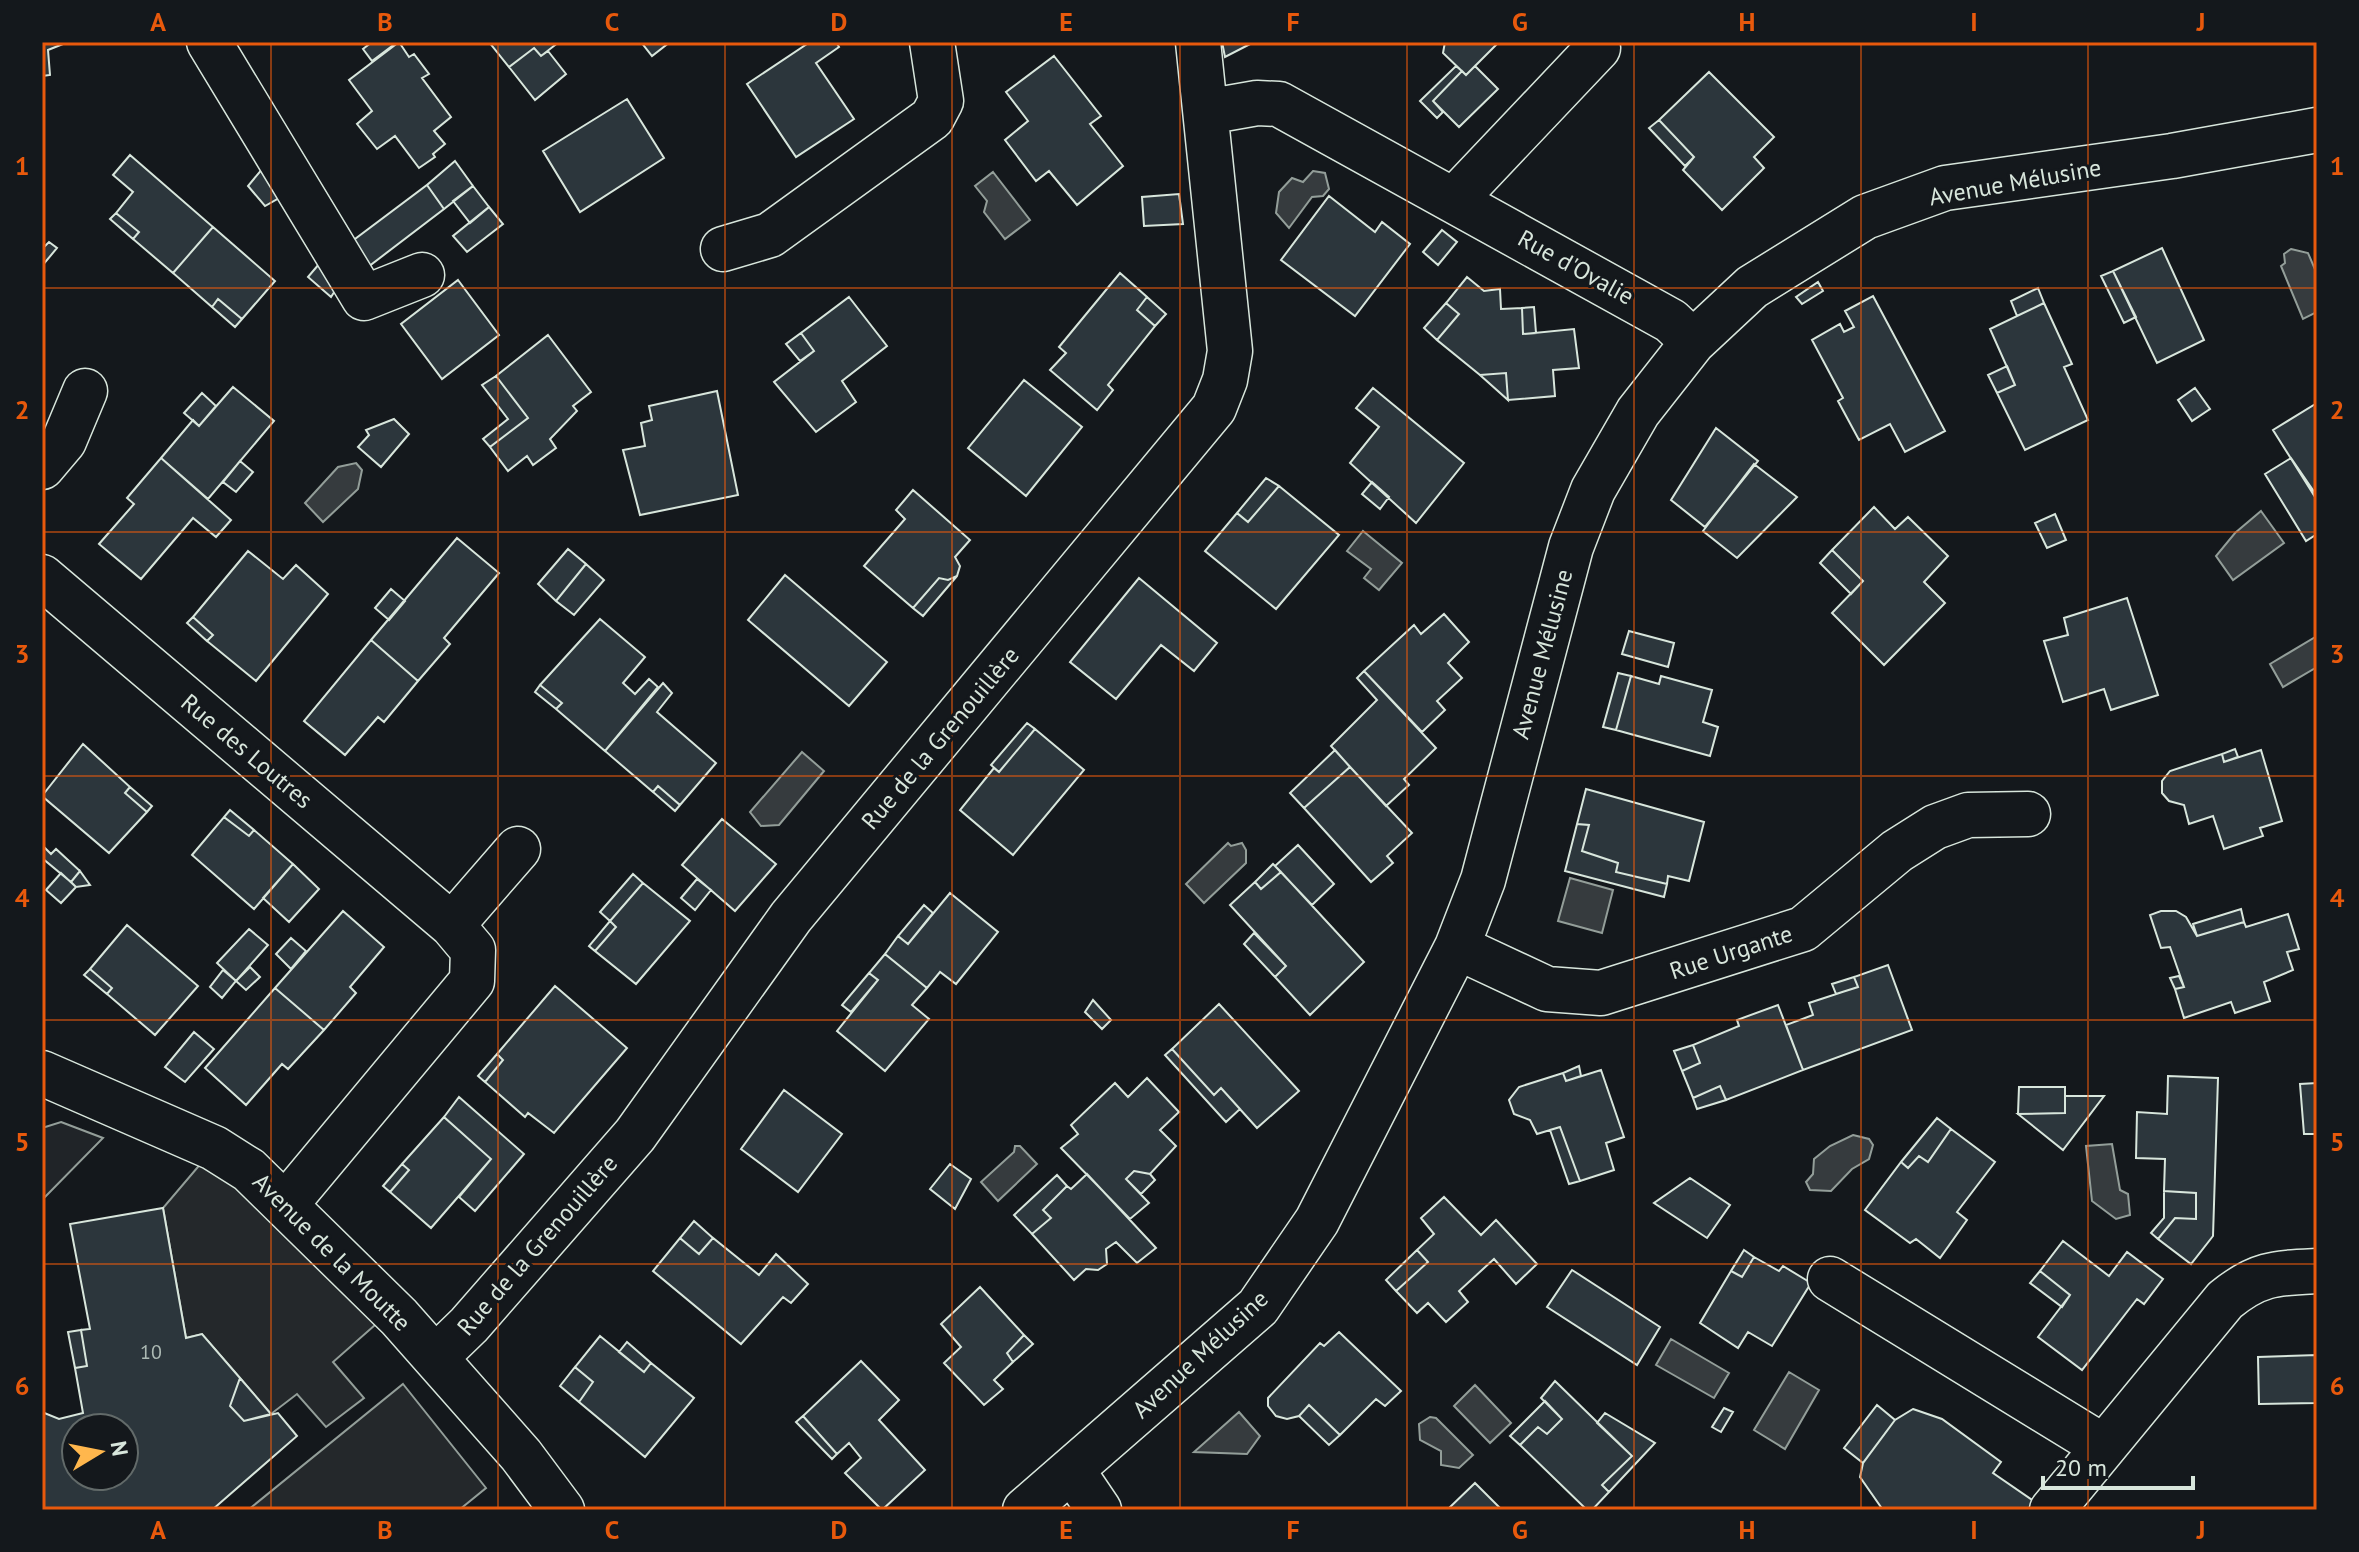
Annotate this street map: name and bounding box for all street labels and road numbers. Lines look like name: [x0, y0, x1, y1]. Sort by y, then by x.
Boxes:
street label: Avenue Mélusine: [1926, 152, 2104, 212]
street label: Rue d'Ovalie: [1513, 222, 1639, 312]
street label: Avenue Mélusine: [1504, 566, 1580, 742]
street label: Rue de la Grenouillère: [854, 640, 1026, 836]
street label: Rue des Loutres: [175, 687, 319, 815]
street label: Rue Urgante: [1666, 918, 1796, 986]
street label: Rue de la Grenouillère: [450, 1148, 624, 1342]
street label: Avenue de la Moutte: [246, 1166, 418, 1338]
street label: Avenue Mélusine: [1126, 1283, 1274, 1425]

